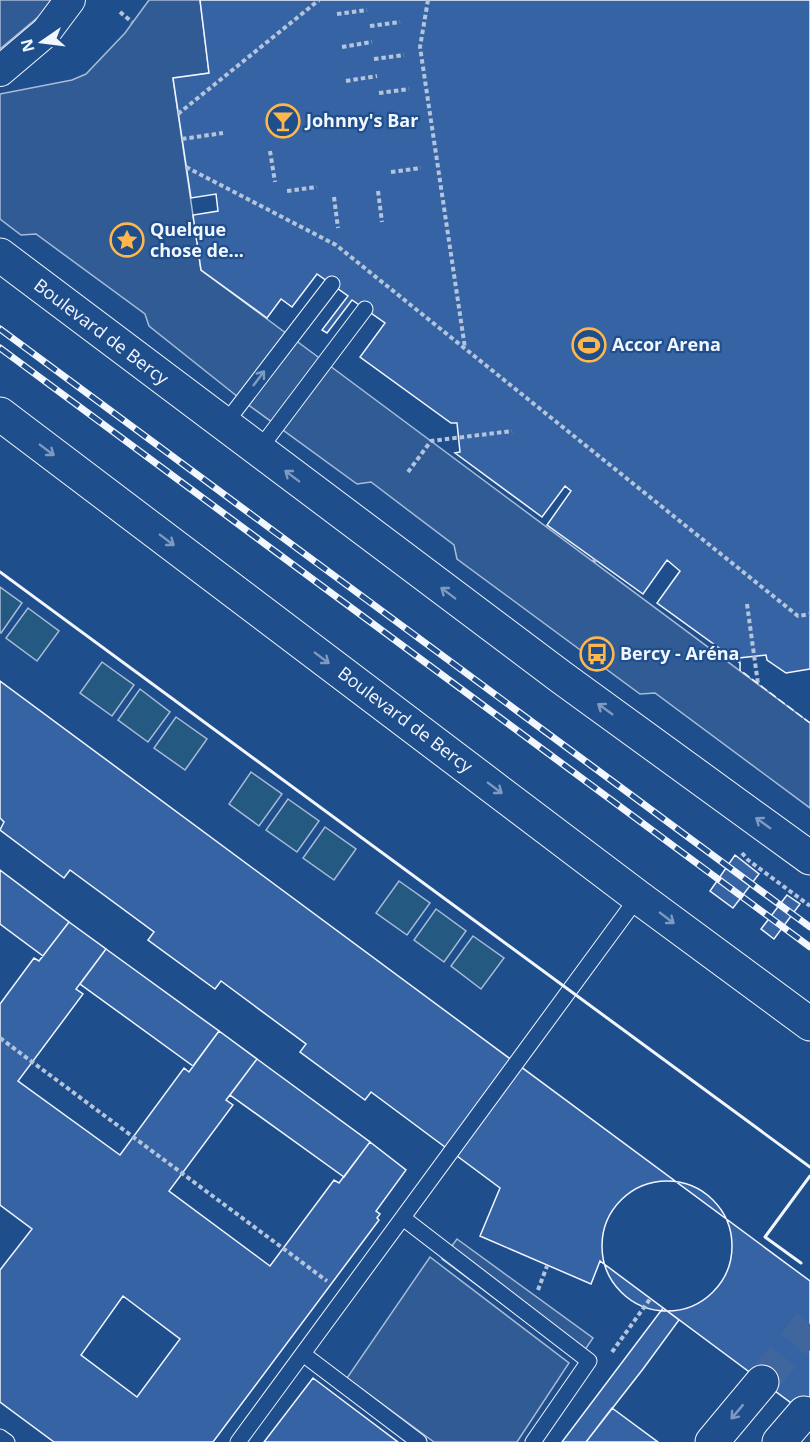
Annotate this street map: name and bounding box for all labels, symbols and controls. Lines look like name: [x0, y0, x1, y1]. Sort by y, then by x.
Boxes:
north arrow: [12, 12, 72, 72]
text: N: [15, 37, 40, 55]
bar icon: Johnny's Bar: [265, 103, 301, 139]
place label: Johnny's Bar: [304, 108, 418, 132]
place label: Quelque chose de...: [150, 217, 244, 262]
place icon: Quelque chose de...: [109, 222, 145, 258]
street label: Boulevard de Bercy: [29, 273, 175, 390]
sports icon: Accor Arena: [571, 327, 607, 363]
place label: Accor Arena: [612, 332, 721, 356]
one-way arrow: [253, 371, 266, 387]
one-way arrow: [38, 443, 54, 456]
one-way arrow: [284, 470, 300, 482]
one-way arrow: [158, 534, 174, 546]
one-way arrow: [440, 587, 456, 599]
bus stop icon: Bercy - Aréna: [579, 636, 615, 672]
place label: Bercy - Aréna: [620, 641, 739, 665]
one-way arrow: [314, 651, 330, 664]
street label: Boulevard de Bercy: [333, 661, 479, 778]
one-way arrow: [597, 703, 613, 715]
one-way arrow: [486, 782, 502, 794]
one-way arrow: [755, 817, 771, 829]
one-way arrow: [659, 912, 675, 925]
one-way arrow: [731, 1404, 744, 1420]

